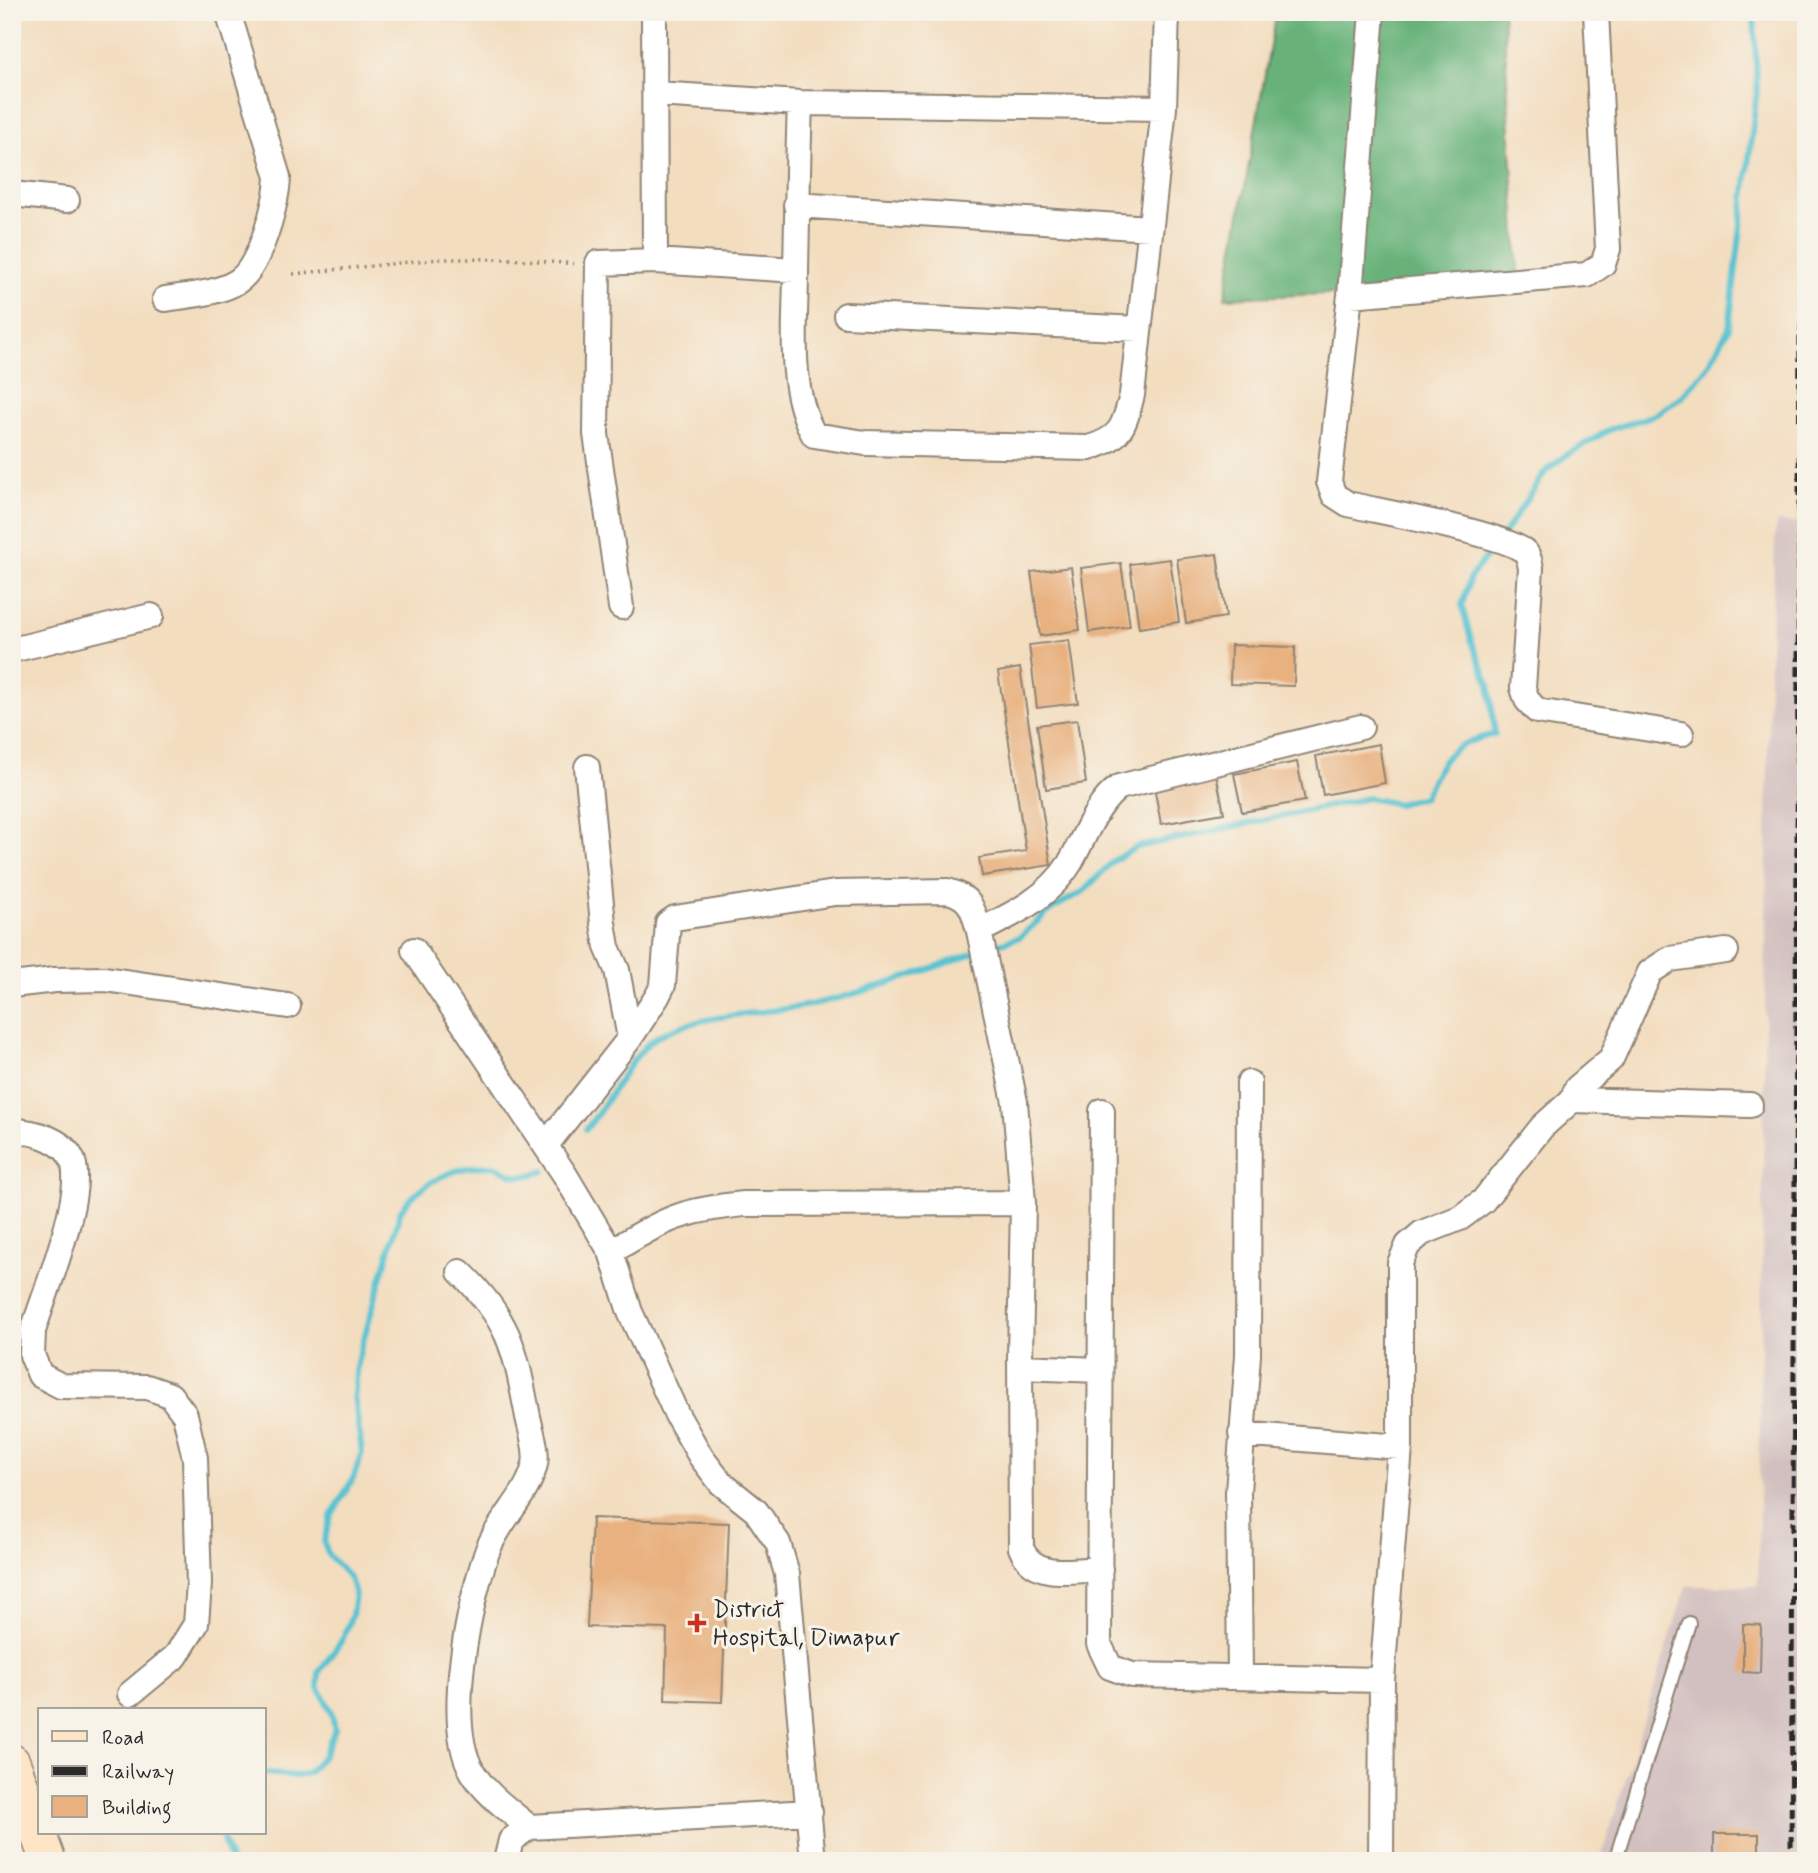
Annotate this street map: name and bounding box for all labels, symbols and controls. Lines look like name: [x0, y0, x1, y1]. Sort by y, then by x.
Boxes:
place label: District Hospital, Dimapur: [713, 1595, 900, 1654]
marker: District Hospital, Dimapur: [687, 1613, 707, 1633]
legend: [38, 1708, 266, 1834]
text: Road: [102, 1724, 144, 1752]
text: Railway: [102, 1758, 174, 1786]
text: Building: [102, 1794, 172, 1824]

